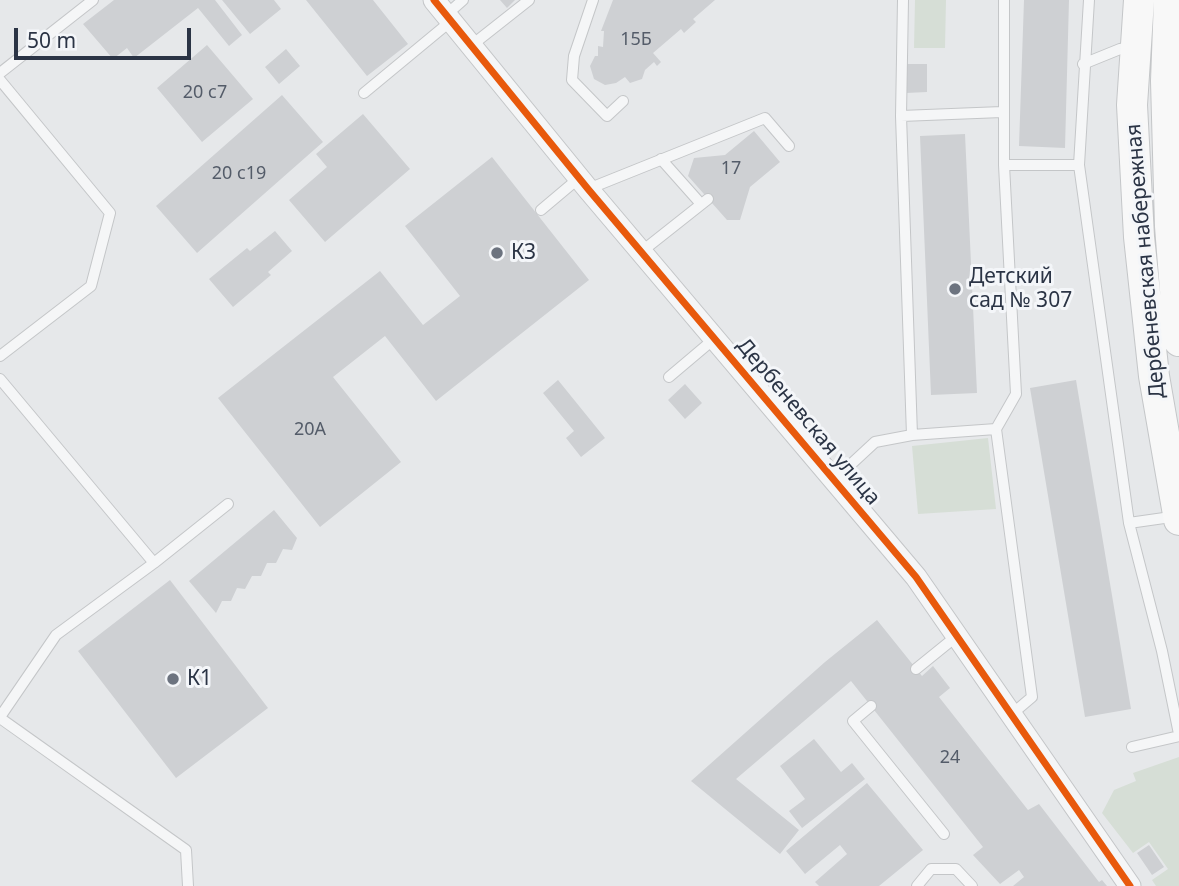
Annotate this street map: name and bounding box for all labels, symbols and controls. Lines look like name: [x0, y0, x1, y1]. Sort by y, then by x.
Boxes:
scale bar: [18, 14, 194, 58]
text: 50 m: [27, 26, 76, 54]
house number: 15Б: [620, 29, 652, 51]
house number: 20 с7: [183, 82, 227, 104]
street label: Дербеневская набережная: [1121, 123, 1171, 399]
house number: 17: [721, 158, 741, 180]
house number: 20 с19: [212, 163, 266, 185]
place label: К3: [511, 240, 536, 266]
marker: К3: [489, 245, 505, 261]
place label: Детский сад № 307: [969, 264, 1072, 314]
marker: Детский сад № 307: [947, 281, 963, 297]
street label: Дербеневская улица: [731, 333, 885, 511]
house number: 20А: [294, 419, 326, 441]
place label: К1: [187, 666, 212, 692]
marker: К1: [165, 671, 181, 687]
house number: 24: [940, 747, 960, 769]

